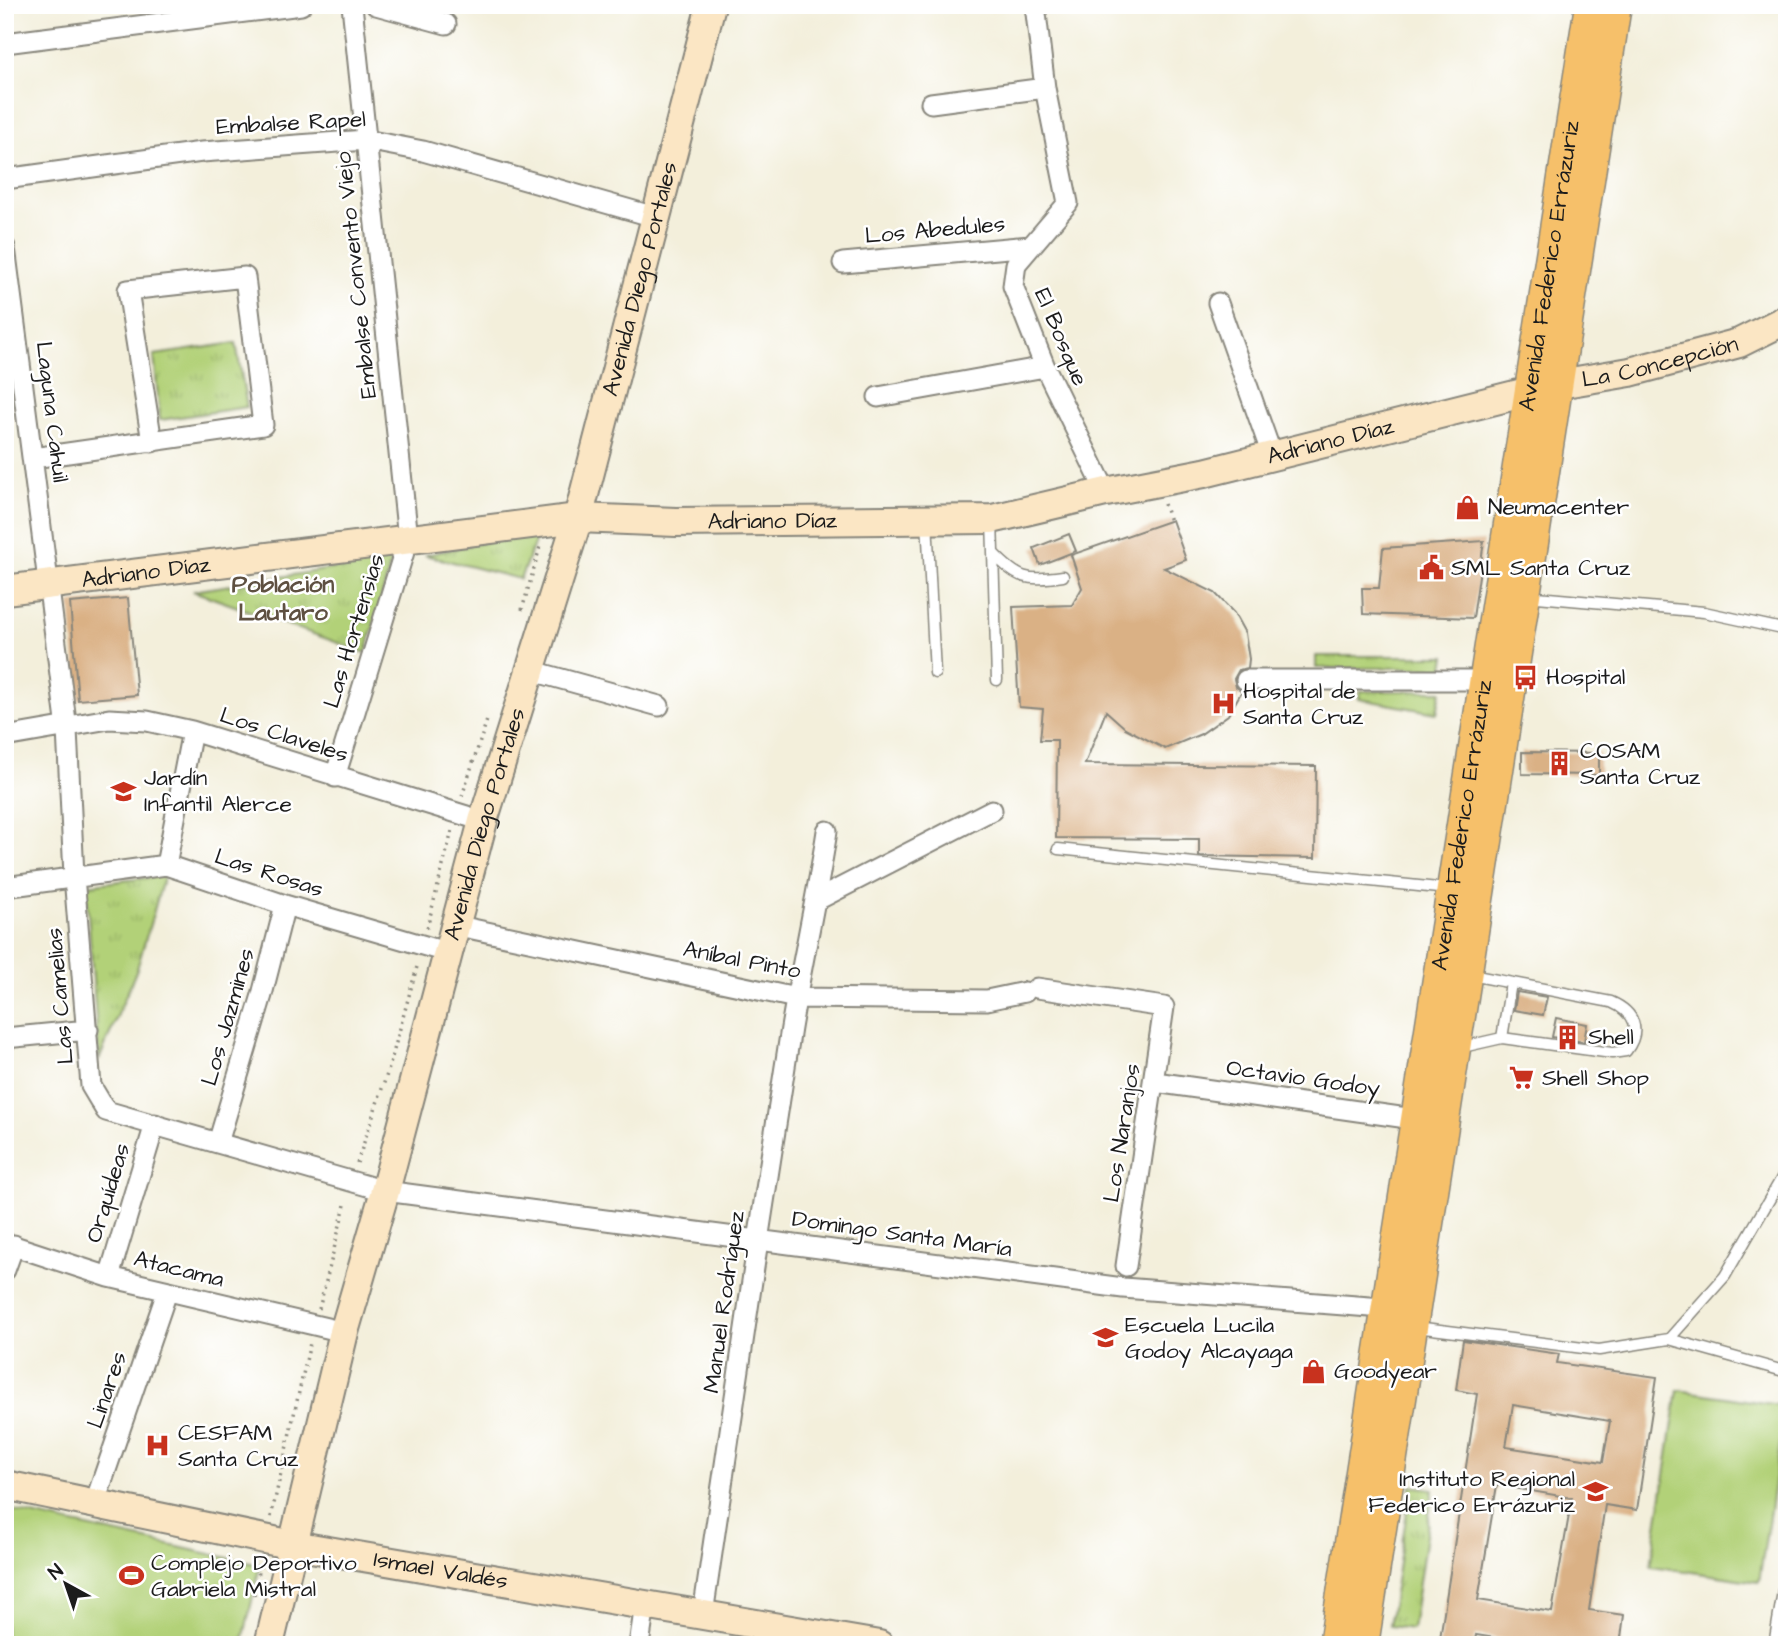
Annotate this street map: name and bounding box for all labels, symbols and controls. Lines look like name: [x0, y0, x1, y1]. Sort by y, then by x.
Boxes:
street label: Embalse Rapel: [215, 103, 367, 143]
street label: Avenida Federico Errázuriz: [1511, 118, 1588, 413]
street label: Embalse Convento Viejo: [327, 150, 385, 400]
street label: Avenida Diego Portales: [594, 158, 686, 399]
street label: Los Abedules: [863, 208, 1007, 252]
street label: El Bosque: [1026, 283, 1096, 391]
street label: La Concepción: [1579, 328, 1742, 396]
street label: Laguna Cahuil: [26, 340, 77, 484]
street label: Adriano Díaz: [1264, 410, 1398, 473]
place label: Neumacenter: [1488, 491, 1629, 523]
shop icon: Neumacenter: [1454, 493, 1482, 521]
street label: Adriano Díaz: [707, 504, 838, 538]
street label: Adriano Díaz: [80, 548, 213, 596]
street label: Las Hortensias: [315, 550, 393, 712]
place label: SML Santa Cruz: [1451, 552, 1631, 584]
public building icon: SML Santa Cruz: [1417, 554, 1445, 582]
district label: Población Lautaro: [232, 568, 334, 630]
place label: Hospital: [1546, 661, 1625, 693]
bus stop icon: Hospital: [1512, 663, 1540, 691]
place label: Hospital de Santa Cruz: [1243, 675, 1364, 733]
street label: Avenida Federico Errázuriz: [1424, 677, 1501, 973]
hospital icon: Hospital de Santa Cruz: [1209, 690, 1237, 718]
street label: Los Claveles: [216, 699, 352, 771]
street label: Avenida Diego Portales: [436, 704, 534, 944]
place label: COSAM Santa Cruz: [1580, 735, 1701, 793]
building icon: COSAM Santa Cruz: [1546, 750, 1574, 778]
place label: Jardín Infantil Alerce: [144, 762, 292, 820]
school or university icon: Jardín Infantil Alerce: [110, 777, 138, 805]
street label: Las Rosas: [211, 840, 327, 906]
street label: Las Camelias: [38, 926, 82, 1066]
street label: Aníbal Pinto: [681, 933, 804, 987]
street label: Los Jazmines: [193, 944, 263, 1090]
place label: Shell: [1588, 1021, 1634, 1053]
building icon: Shell: [1554, 1023, 1582, 1051]
street label: Octavio Godoy: [1224, 1051, 1382, 1106]
street label: Los Naranjos: [1095, 1061, 1149, 1205]
place label: Shell Shop: [1542, 1062, 1649, 1094]
supermarket icon: Shell Shop: [1508, 1064, 1536, 1092]
street label: Orquídeas: [78, 1139, 138, 1247]
street label: Domingo Santa María: [790, 1203, 1014, 1266]
street label: Manuel Rodríguez: [695, 1208, 754, 1395]
street label: Atacama: [131, 1242, 228, 1296]
place label: Escuela Lucila Godoy Alcayaga: [1125, 1309, 1293, 1368]
school or university icon: Escuela Lucila Godoy Alcayaga: [1091, 1324, 1119, 1352]
street label: Linares: [79, 1347, 135, 1433]
place label: Goodyear: [1334, 1355, 1437, 1388]
shop icon: Goodyear: [1300, 1357, 1328, 1385]
place label: CESFAM Santa Cruz: [178, 1417, 299, 1475]
hospital icon: CESFAM Santa Cruz: [144, 1432, 172, 1460]
place label: Instituto Regional Federico Errázuriz: [1368, 1463, 1576, 1521]
school or university icon: Instituto Regional Federico Errázuriz: [1581, 1478, 1609, 1506]
street label: Ismael Valdés: [371, 1543, 510, 1597]
place label: Complejo Deportivo Gabriela Mistral: [151, 1547, 357, 1605]
north arrow: [32, 1548, 102, 1618]
text: N: [43, 1558, 69, 1586]
sports icon: Complejo Deportivo Gabriela Mistral: [117, 1562, 145, 1590]

